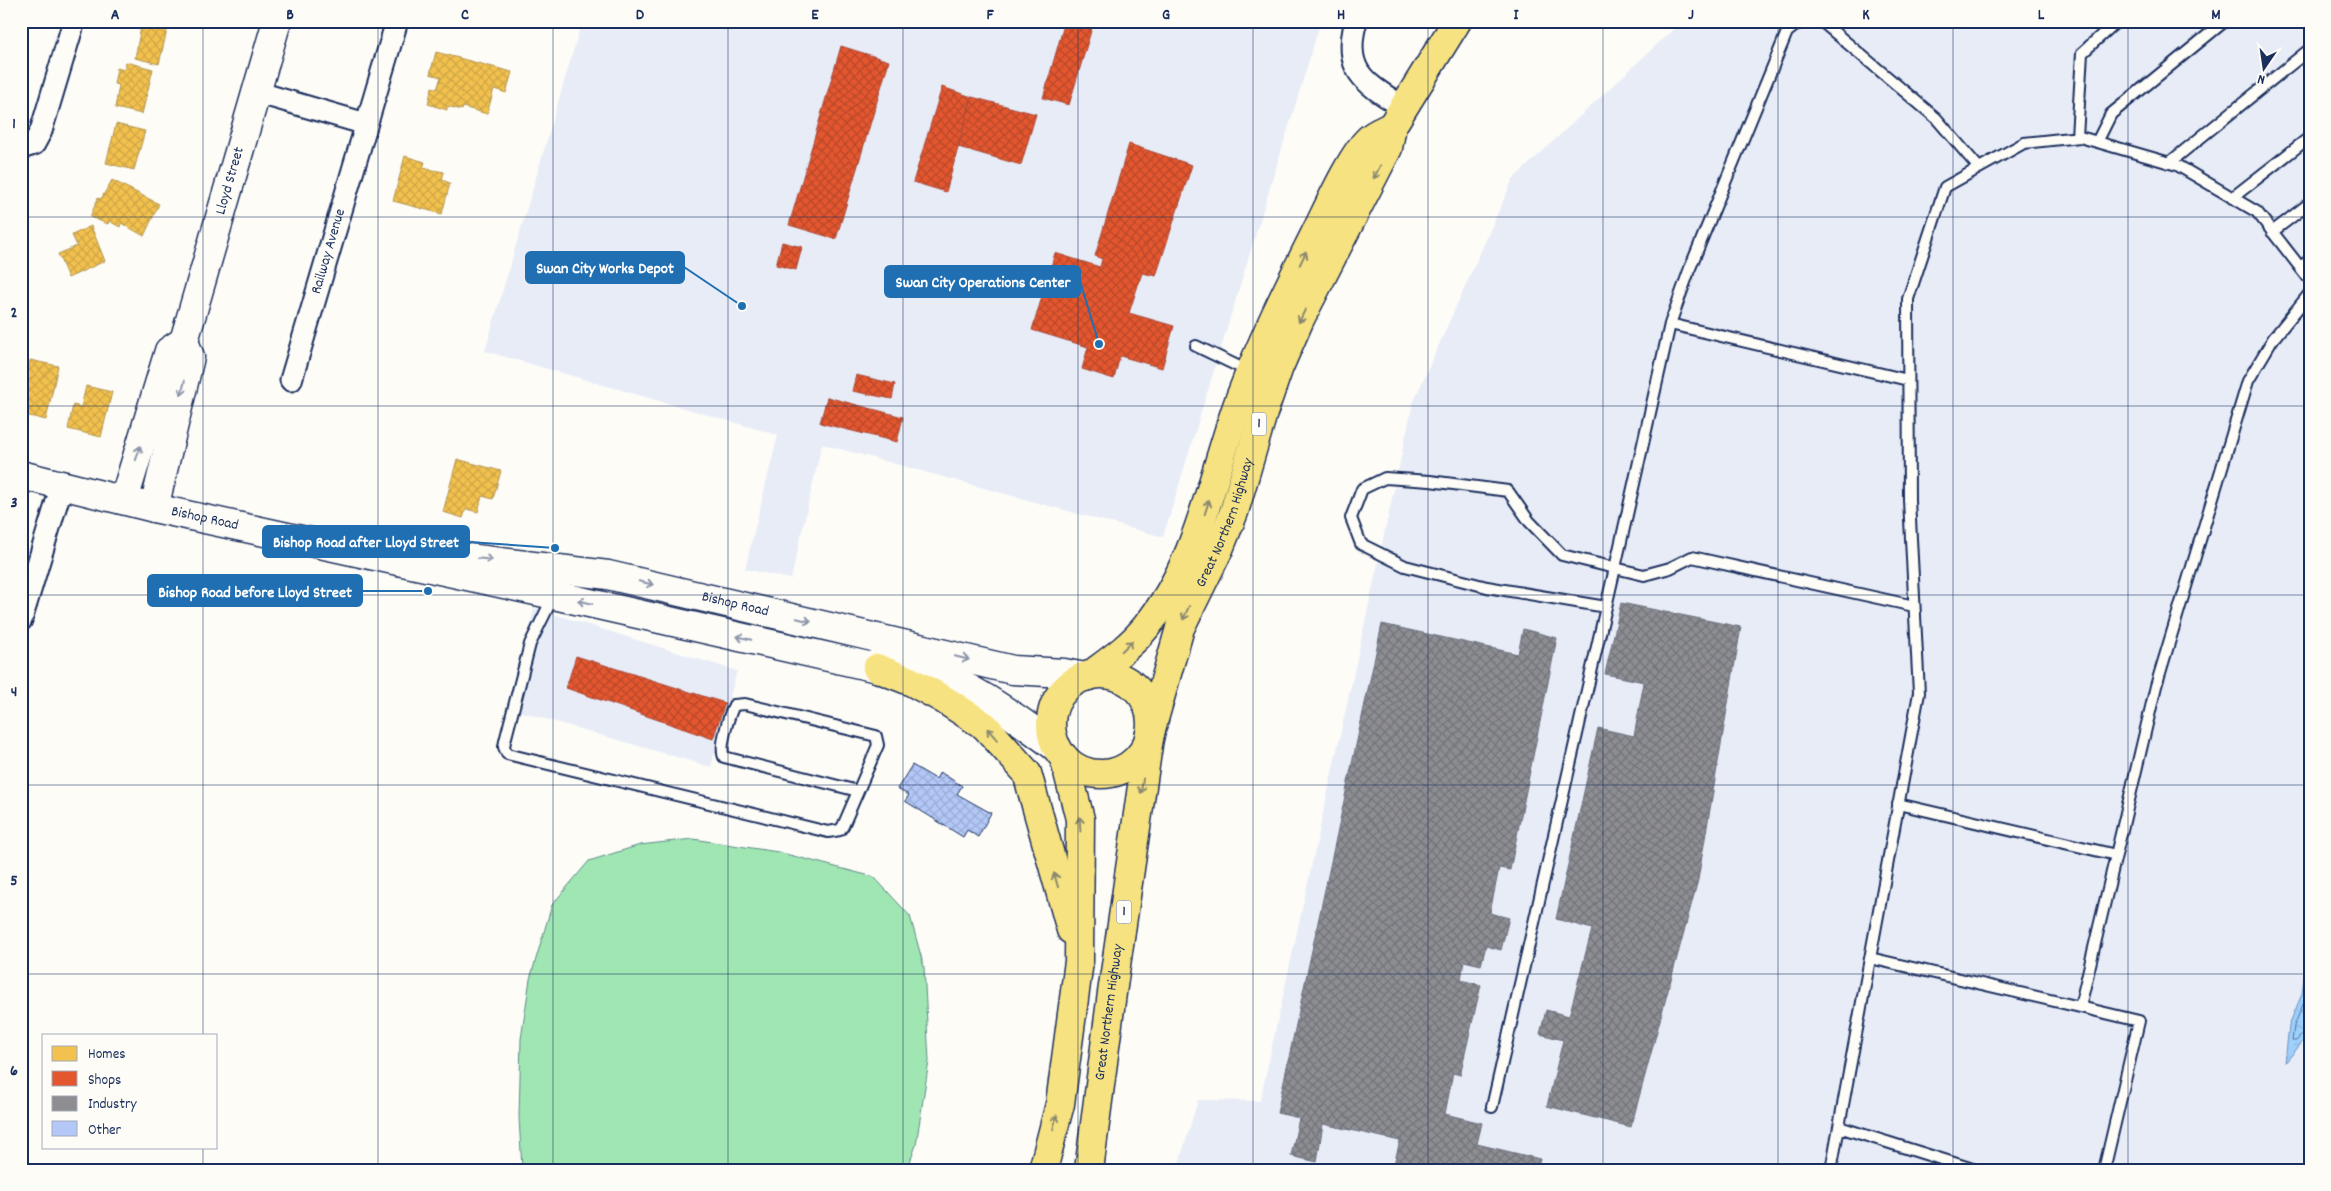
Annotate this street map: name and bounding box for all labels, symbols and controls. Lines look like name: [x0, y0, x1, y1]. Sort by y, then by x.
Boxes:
text: A: [111, 4, 120, 27]
text: B: [286, 4, 294, 27]
text: C: [461, 4, 469, 27]
text: D: [636, 4, 645, 27]
text: E: [811, 4, 819, 27]
text: F: [986, 4, 994, 27]
text: G: [1162, 4, 1170, 27]
text: H: [1337, 4, 1345, 27]
text: I: [1514, 4, 1520, 27]
text: J: [1688, 4, 1694, 27]
text: K: [1862, 4, 1870, 27]
text: L: [2038, 4, 2045, 27]
text: M: [2211, 4, 2221, 27]
north arrow: [2238, 42, 2288, 92]
text: N: [2256, 68, 2267, 89]
text: 1: [12, 113, 16, 136]
street label: Lloyd Street: [210, 144, 251, 217]
one-way arrow: [1371, 164, 1381, 179]
street label: Railway Avenue: [306, 206, 352, 297]
one-way arrow: [1299, 251, 1308, 266]
callout: Swan City Works Depot: [526, 252, 684, 283]
text: Swan City Works Depot: [536, 258, 674, 281]
callout: Swan City Operations Center: [885, 266, 1080, 297]
text: Swan City Operations Center: [896, 272, 1071, 295]
text: 2: [11, 302, 18, 325]
one-way arrow: [1297, 308, 1306, 323]
one-way arrow: [178, 379, 187, 395]
road number: 1: [1252, 412, 1266, 436]
one-way arrow: [134, 446, 144, 462]
street label: Great Northern Highway: [1191, 455, 1260, 591]
text: 3: [10, 492, 18, 515]
one-way arrow: [1202, 499, 1212, 515]
street label: Bishop Road: [169, 501, 240, 537]
callout: Bishop Road after Lloyd Street: [263, 526, 469, 557]
text: Bishop Road after Lloyd Street: [273, 532, 459, 555]
one-way arrow: [477, 554, 493, 564]
callout: Bishop Road before Lloyd Street: [148, 575, 362, 606]
one-way arrow: [637, 579, 653, 588]
text: Bishop Road before Lloyd Street: [158, 582, 352, 605]
street label: Bishop Road: [699, 586, 771, 623]
one-way arrow: [578, 597, 594, 606]
one-way arrow: [1181, 605, 1191, 620]
one-way arrow: [795, 616, 811, 625]
one-way arrow: [736, 633, 752, 642]
one-way arrow: [1121, 640, 1133, 652]
one-way arrow: [953, 654, 969, 663]
text: 4: [11, 681, 17, 704]
one-way arrow: [986, 728, 998, 741]
one-way arrow: [1137, 778, 1147, 794]
one-way arrow: [1075, 817, 1084, 833]
text: 5: [10, 870, 18, 893]
one-way arrow: [1051, 872, 1061, 888]
road number: 1: [1116, 900, 1132, 924]
street label: Great Northern Highway: [1090, 942, 1130, 1082]
legend: [42, 1034, 218, 1148]
text: Homes: [88, 1044, 126, 1066]
text: 6: [10, 1060, 18, 1083]
text: Shops: [88, 1070, 121, 1092]
text: Industry: [88, 1094, 137, 1116]
one-way arrow: [1051, 1115, 1060, 1131]
text: Other: [88, 1120, 122, 1142]

